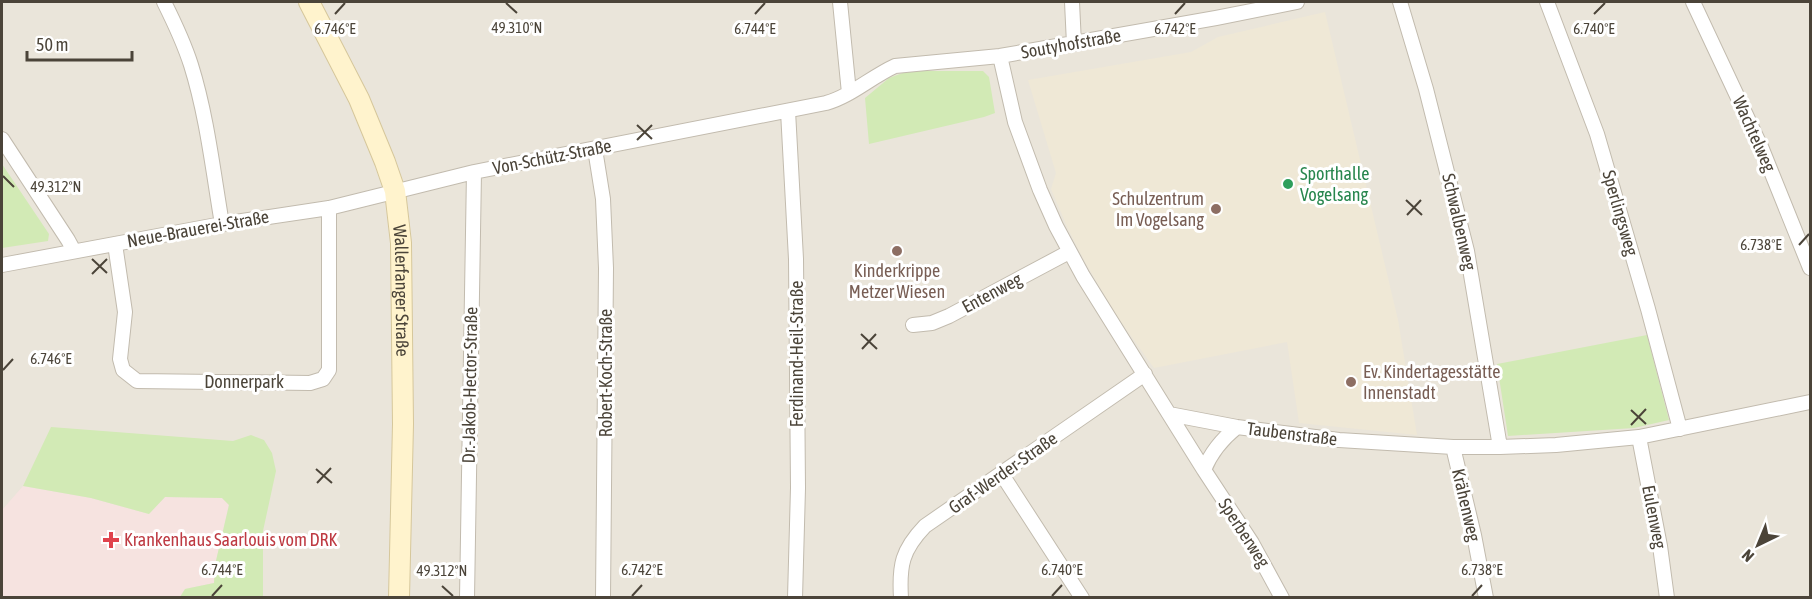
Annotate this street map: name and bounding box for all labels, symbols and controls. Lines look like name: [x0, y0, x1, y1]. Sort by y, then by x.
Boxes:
text: 49.310°N: [492, 19, 542, 36]
text: 6.746°E: [314, 20, 356, 37]
text: 6.744°E: [734, 20, 776, 37]
text: 6.742°E: [1154, 20, 1196, 37]
text: 6.740°E: [1573, 20, 1615, 37]
scale bar: [27, 24, 132, 62]
street label: Soutyhofstraße: [1019, 24, 1122, 63]
text: 50 m: [36, 34, 68, 55]
street label: Wachtelweg: [1728, 93, 1781, 175]
street label: Von-Schütz-Straße: [491, 135, 613, 178]
place label: Sporthalle Vogelsang: [1300, 163, 1370, 205]
street label: Sperlingsweg: [1598, 168, 1643, 258]
street label: Schwalbenweg: [1438, 171, 1481, 273]
marker: Sporthalle Vogelsang: [1281, 177, 1295, 191]
text: 49.312°N: [31, 178, 81, 195]
place label: Schulzentrum Im Vogelsang: [1112, 188, 1204, 230]
marker: Schulzentrum Im Vogelsang: [1209, 202, 1223, 216]
street label: Neue-Brauerei-Straße: [125, 206, 270, 251]
street label: Wallerfanger Straße: [389, 224, 413, 357]
text: 6.738°E: [1740, 236, 1782, 253]
marker: Kinderkrippe Metzer Wiesen: [890, 244, 904, 258]
place label: Kinderkrippe Metzer Wiesen: [849, 260, 945, 302]
street label: Entenweg: [958, 268, 1026, 317]
street label: Ferdinand-Heil-Straße: [786, 281, 807, 427]
street label: Dr.-Jakob-Hector-Straße: [458, 306, 481, 464]
street label: Robert-Koch-Straße: [595, 309, 616, 437]
text: 6.746°E: [30, 350, 72, 367]
place label: Ev. Kindertagesstätte Innenstadt: [1363, 361, 1500, 403]
street label: Donnerpark: [204, 371, 284, 392]
marker: Ev. Kindertagesstätte Innenstadt: [1344, 375, 1358, 389]
street label: Taubenstraße: [1246, 418, 1338, 449]
street label: Graf-Werder-Straße: [944, 427, 1061, 518]
street label: Krähenweg: [1448, 466, 1485, 544]
street label: Eulenweg: [1638, 483, 1671, 551]
street label: Sperberweg: [1214, 494, 1275, 571]
north arrow: [1728, 515, 1788, 575]
place label: Krankenhaus Saarlouis vom DRK: [124, 529, 337, 550]
marker: Krankenhaus Saarlouis vom DRK: [102, 531, 120, 549]
text: N: [1738, 546, 1757, 566]
text: 6.744°E: [201, 561, 243, 578]
text: 6.742°E: [621, 561, 663, 578]
text: 6.740°E: [1041, 561, 1083, 578]
text: 6.738°E: [1461, 561, 1503, 578]
text: 49.312°N: [417, 562, 467, 579]

